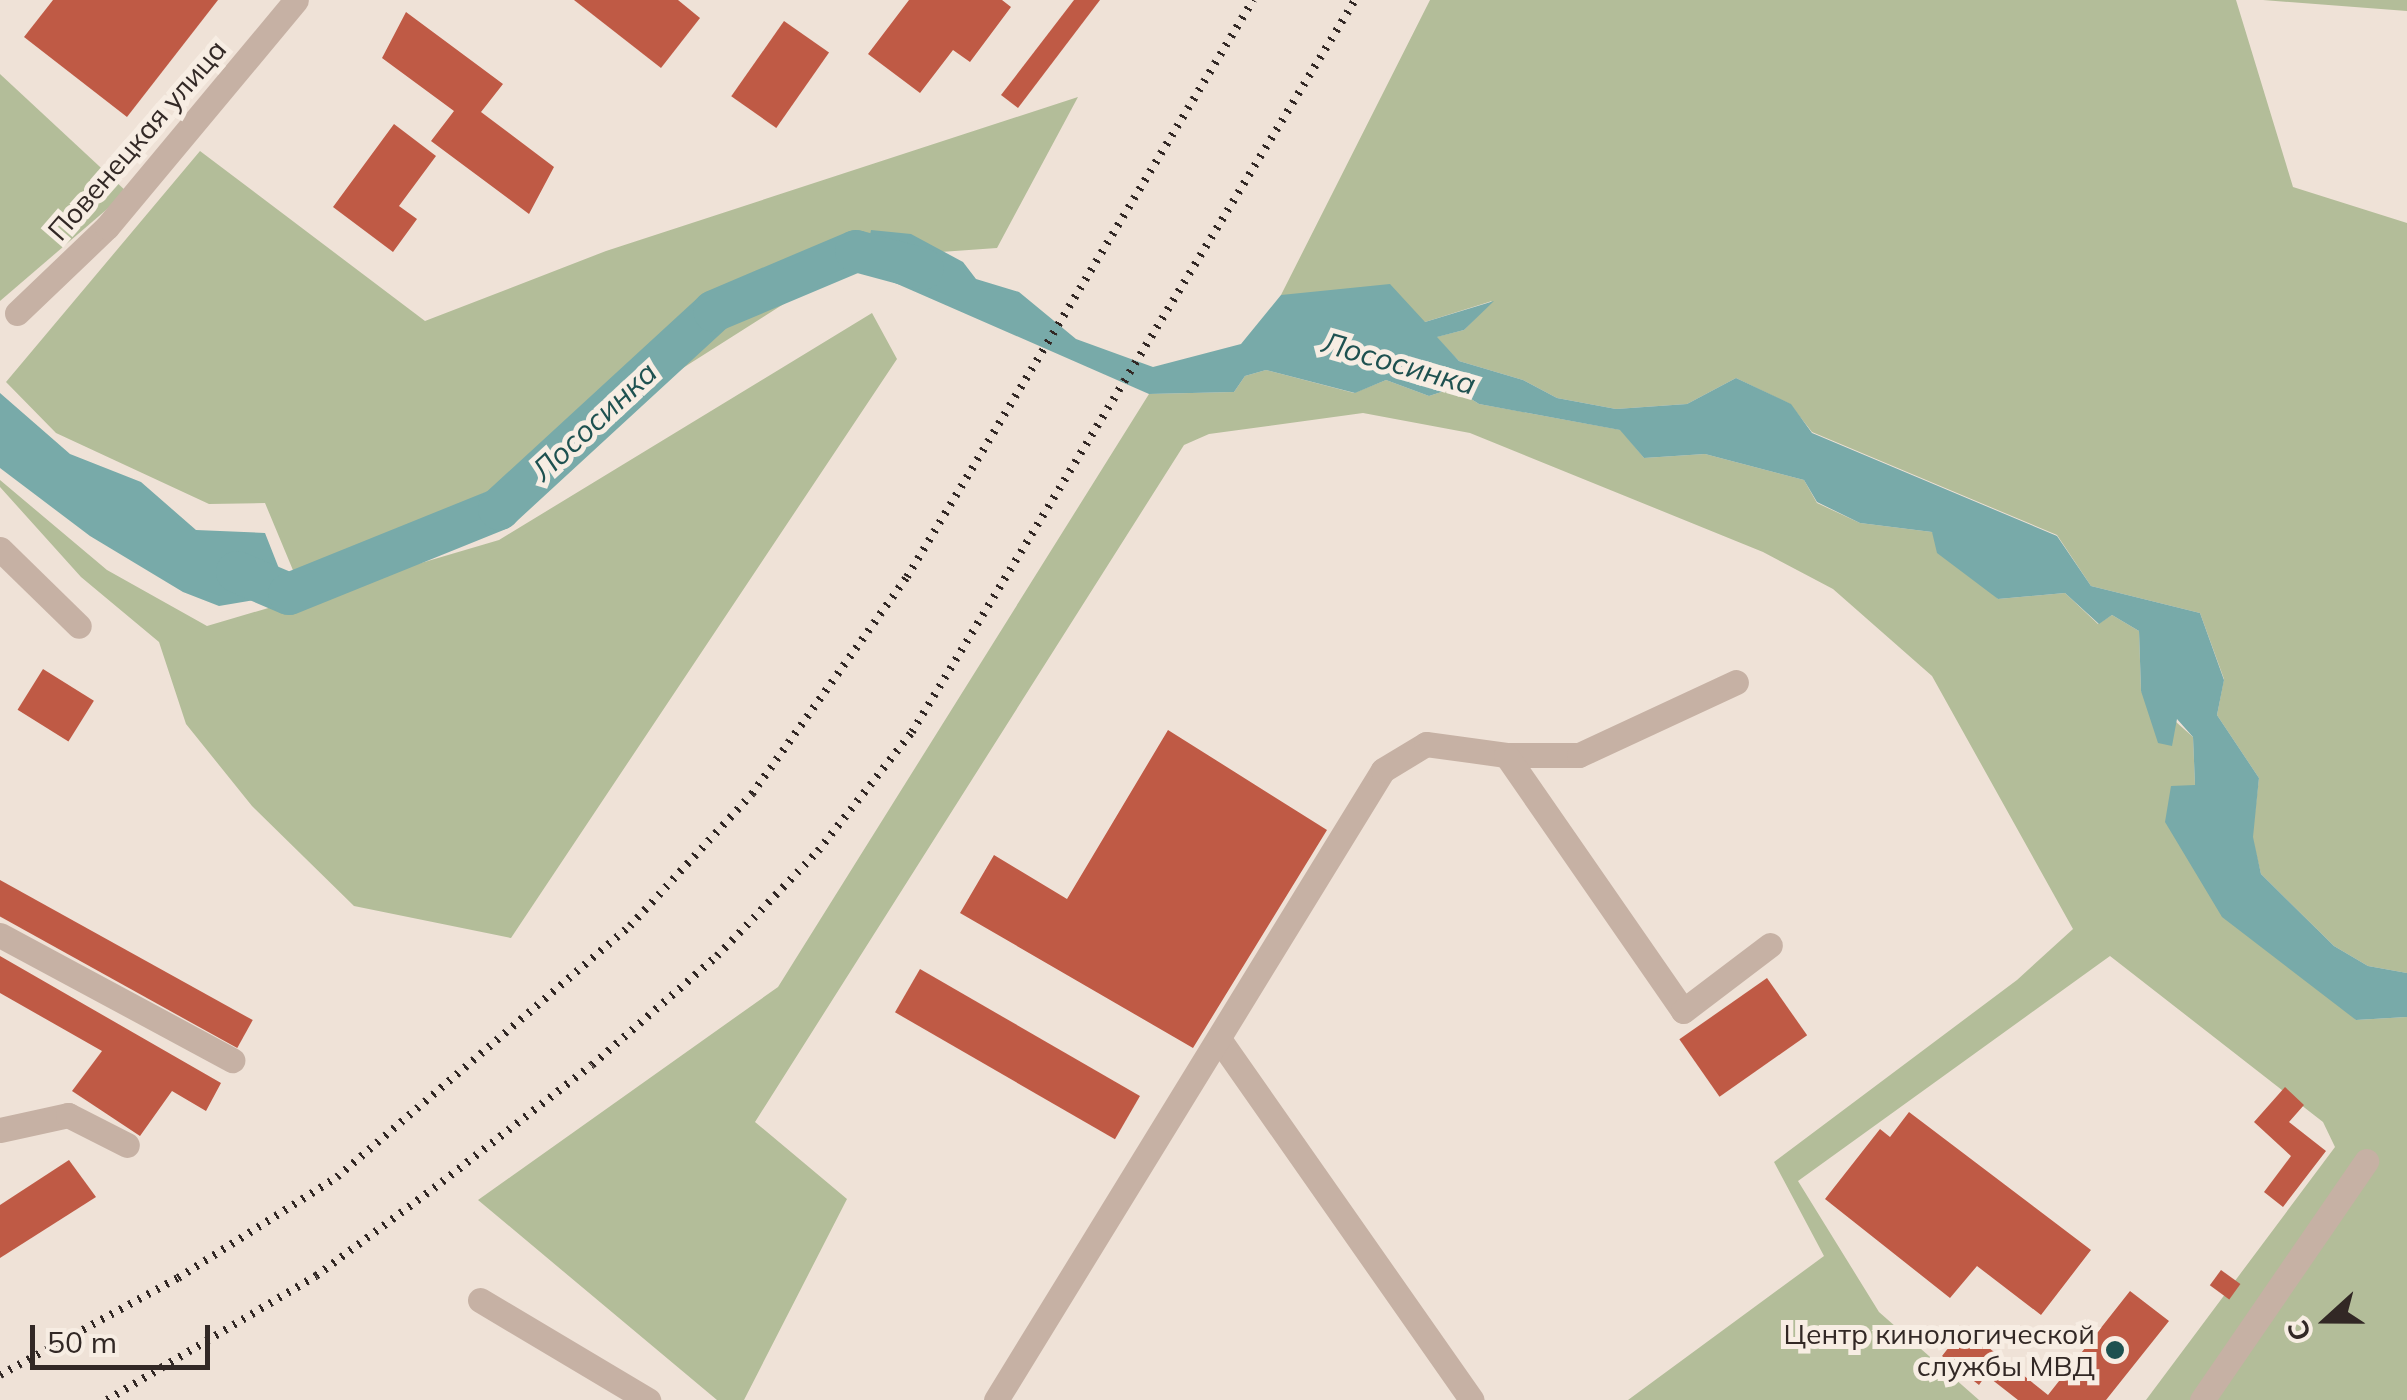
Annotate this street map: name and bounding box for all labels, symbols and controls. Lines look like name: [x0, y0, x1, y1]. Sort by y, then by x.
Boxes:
street label: Повенецкая улица: [41, 33, 233, 247]
water label: Лососинка: [1318, 324, 1480, 402]
water label: Лососинка: [524, 354, 664, 488]
north arrow: [2277, 1270, 2377, 1370]
scale bar: [35, 1305, 215, 1367]
text: С: [2279, 1316, 2318, 1346]
place label: Центр кинологической службы МВД: [1783, 1317, 2095, 1383]
text: 50 m: [47, 1323, 117, 1361]
marker: Центр кинологической службы МВД: [2104, 1339, 2126, 1361]

